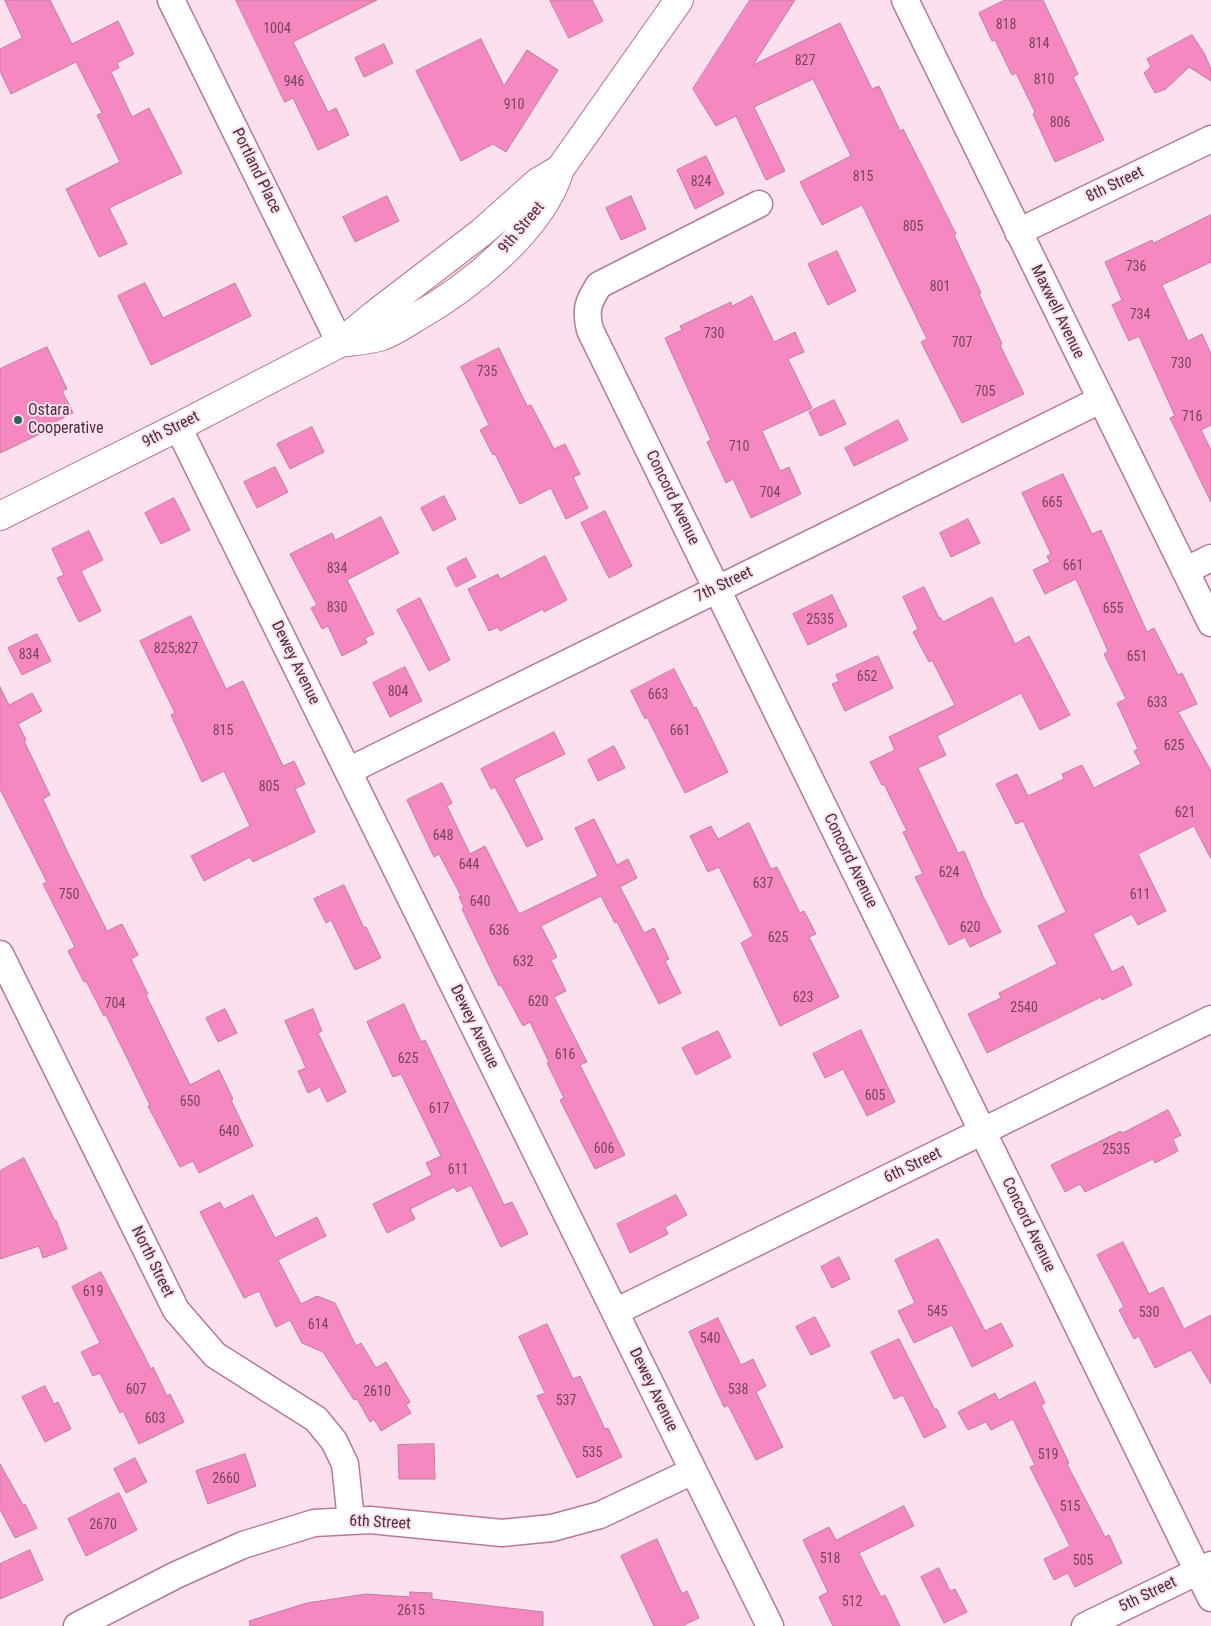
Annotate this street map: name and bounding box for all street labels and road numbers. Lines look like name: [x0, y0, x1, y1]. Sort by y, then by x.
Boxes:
street label: Portland Place: [227, 125, 285, 217]
street label: 8th Street: [1083, 163, 1147, 207]
street label: 9th Street: [495, 198, 549, 258]
street label: Maxwell Avenue: [1026, 262, 1088, 362]
street label: 9th Street: [139, 407, 203, 453]
street label: Concord Avenue: [641, 448, 703, 548]
street label: 7th Street: [692, 563, 756, 607]
street label: Dewey Avenue: [266, 618, 324, 708]
street label: Concord Avenue: [819, 811, 881, 911]
street label: Dewey Avenue: [445, 982, 503, 1072]
street label: 6th Street: [881, 1144, 945, 1188]
street label: Concord Avenue: [997, 1175, 1059, 1275]
street label: North Street: [127, 1223, 177, 1301]
street label: Dewey Avenue: [624, 1345, 682, 1435]
street label: 6th Street: [349, 1512, 411, 1534]
street label: 5th Street: [1116, 1573, 1180, 1617]

